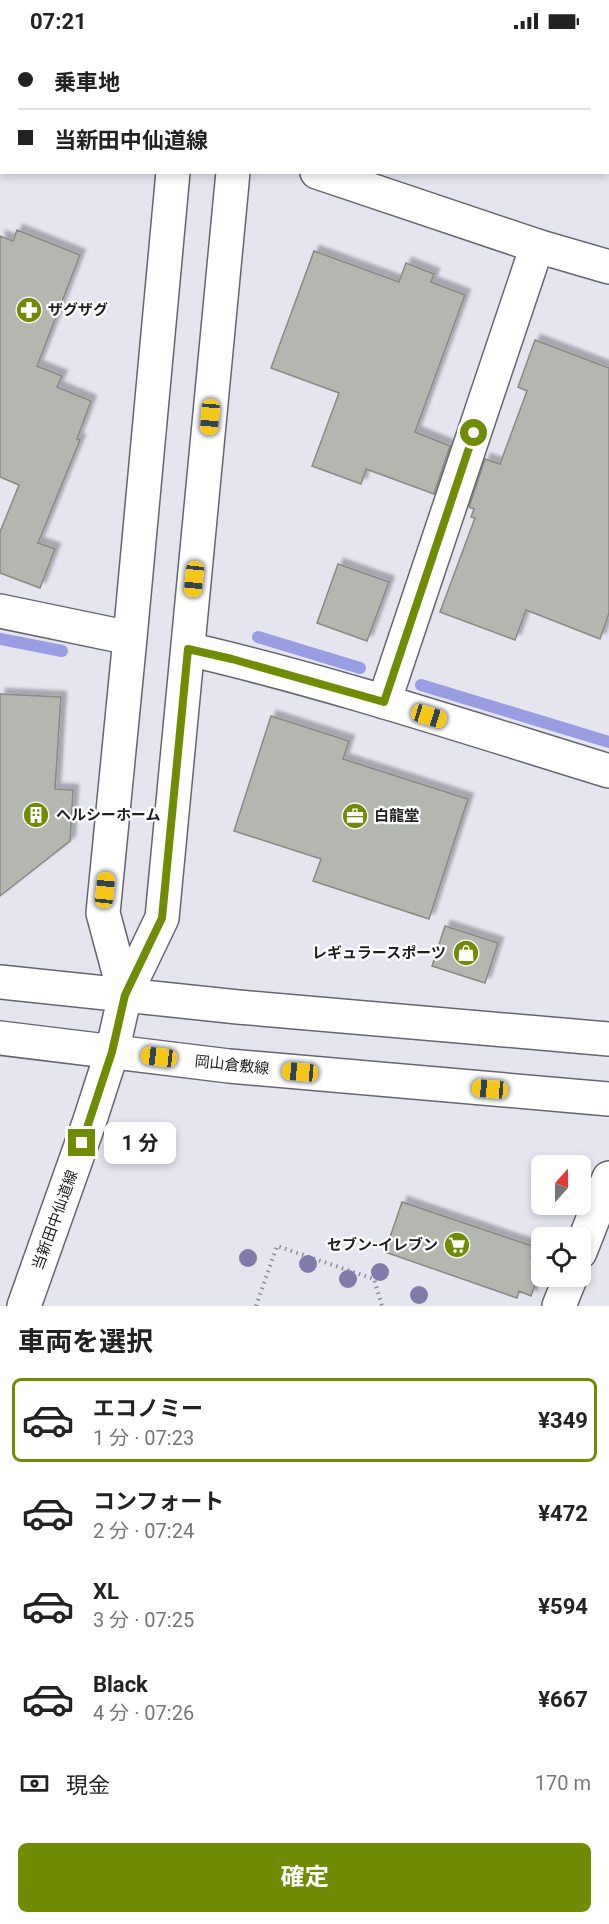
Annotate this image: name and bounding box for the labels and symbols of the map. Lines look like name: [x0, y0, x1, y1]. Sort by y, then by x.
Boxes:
pharmacy icon: ザグザグ: [14, 295, 44, 325]
place label: ザグザグ: [48, 301, 108, 319]
car: [199, 398, 221, 436]
route start: [460, 419, 487, 446]
car: [183, 560, 205, 598]
car: [409, 702, 449, 730]
building icon: ヘルシーホーム: [21, 800, 51, 830]
office icon: 白龍堂: [340, 801, 370, 831]
place label: ヘルシーホーム: [56, 806, 161, 824]
place label: 白龍堂: [374, 807, 419, 825]
car: [94, 871, 116, 909]
shop icon: レギュラースポーツ: [451, 938, 481, 968]
place label: レギュラースポーツ: [312, 944, 446, 962]
car: [140, 1046, 178, 1068]
street label: 岡山倉敷線: [194, 1052, 270, 1078]
car: [281, 1061, 319, 1083]
car: [471, 1078, 509, 1100]
callout: 1 分: [103, 1122, 175, 1164]
route end: [68, 1129, 95, 1156]
north arrow: [531, 1155, 591, 1215]
street label: 当新田中仙道線: [29, 1168, 81, 1272]
supermarket icon: セブン-イレブン: [442, 1230, 472, 1260]
place label: セブン-イレブン: [327, 1236, 438, 1254]

